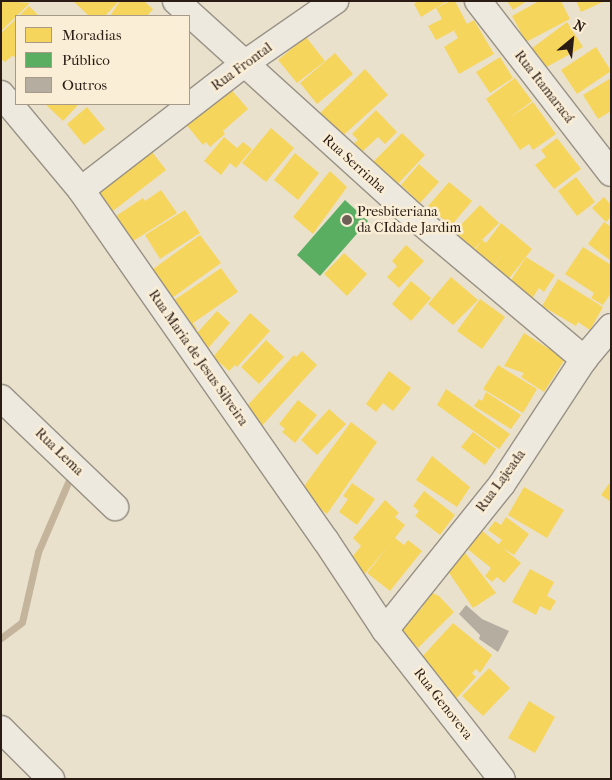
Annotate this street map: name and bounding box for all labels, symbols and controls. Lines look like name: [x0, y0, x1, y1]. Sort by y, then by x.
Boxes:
legend: [15, 15, 190, 105]
north arrow: [547, 15, 597, 65]
text: N: [571, 16, 588, 36]
text: Moradias: [62, 26, 121, 44]
street label: Rua Frontal: [208, 39, 276, 95]
street label: Rua Itamaracá: [511, 47, 577, 127]
text: Público: [62, 51, 110, 69]
text: Outros: [62, 76, 107, 94]
street label: Rua Serrinha: [319, 131, 389, 197]
place label: Presbiteriana da CIdade Jardim: [357, 204, 461, 236]
marker: Presbiteriana da CIdade Jardim: [341, 214, 353, 226]
street label: Rua Maria de Jesus Silveira: [145, 287, 251, 429]
street label: Rua Lema: [31, 425, 87, 479]
street label: Rua Lajeada: [473, 446, 529, 516]
street label: Rua Genoveva: [410, 665, 476, 743]

